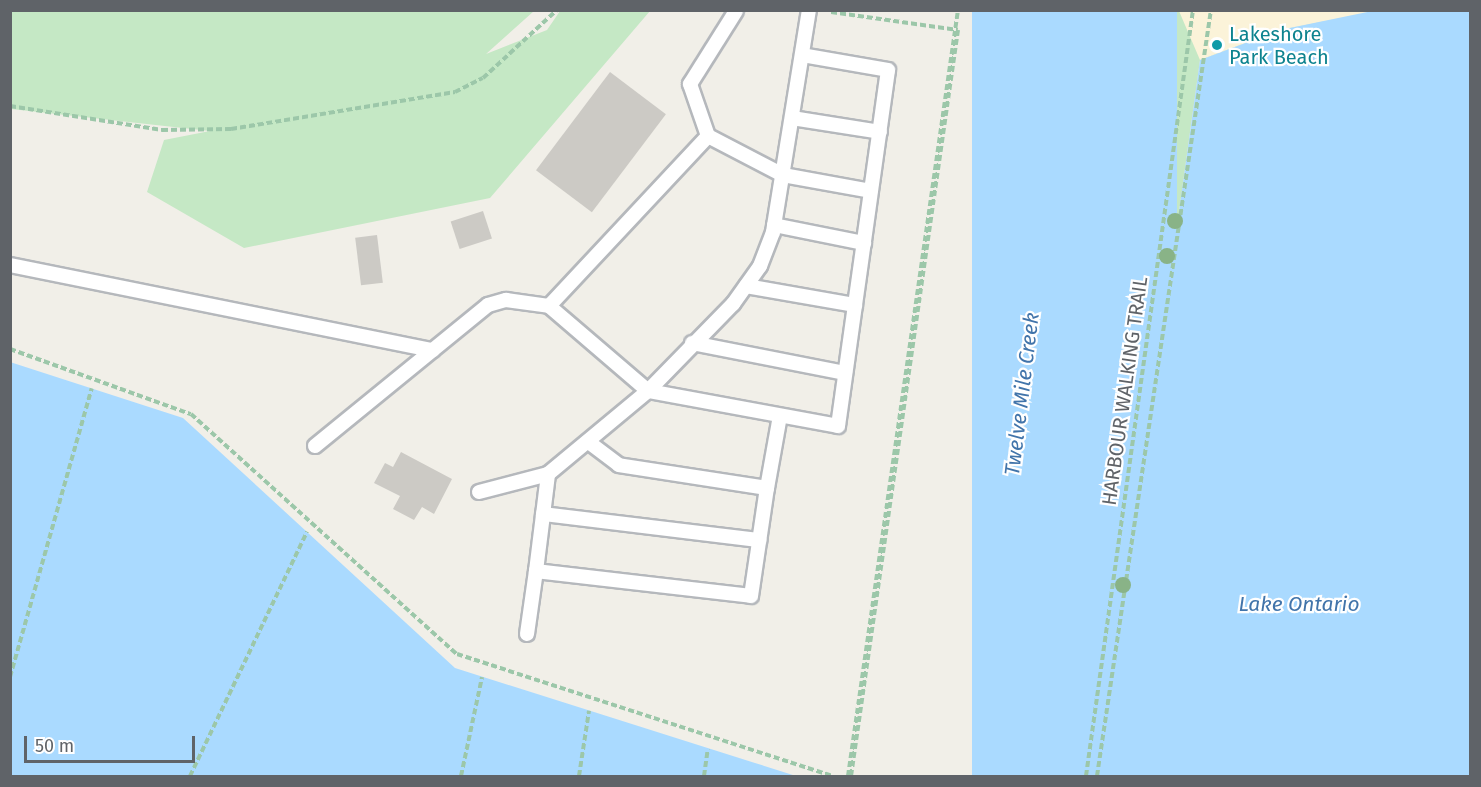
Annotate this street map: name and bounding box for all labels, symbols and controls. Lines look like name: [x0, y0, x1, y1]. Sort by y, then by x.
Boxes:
place label: Lakeshore Park Beach: [1229, 22, 1329, 69]
marker: Lakeshore Park Beach: [1210, 38, 1224, 52]
street label: HARBOUR WALKING TRAIL: [1097, 275, 1153, 507]
water label: Twelve Mile Creek: [999, 311, 1045, 477]
water label: Lake Ontario: [1238, 591, 1360, 617]
scale bar: [27, 724, 198, 762]
text: 50 m: [35, 735, 74, 757]

